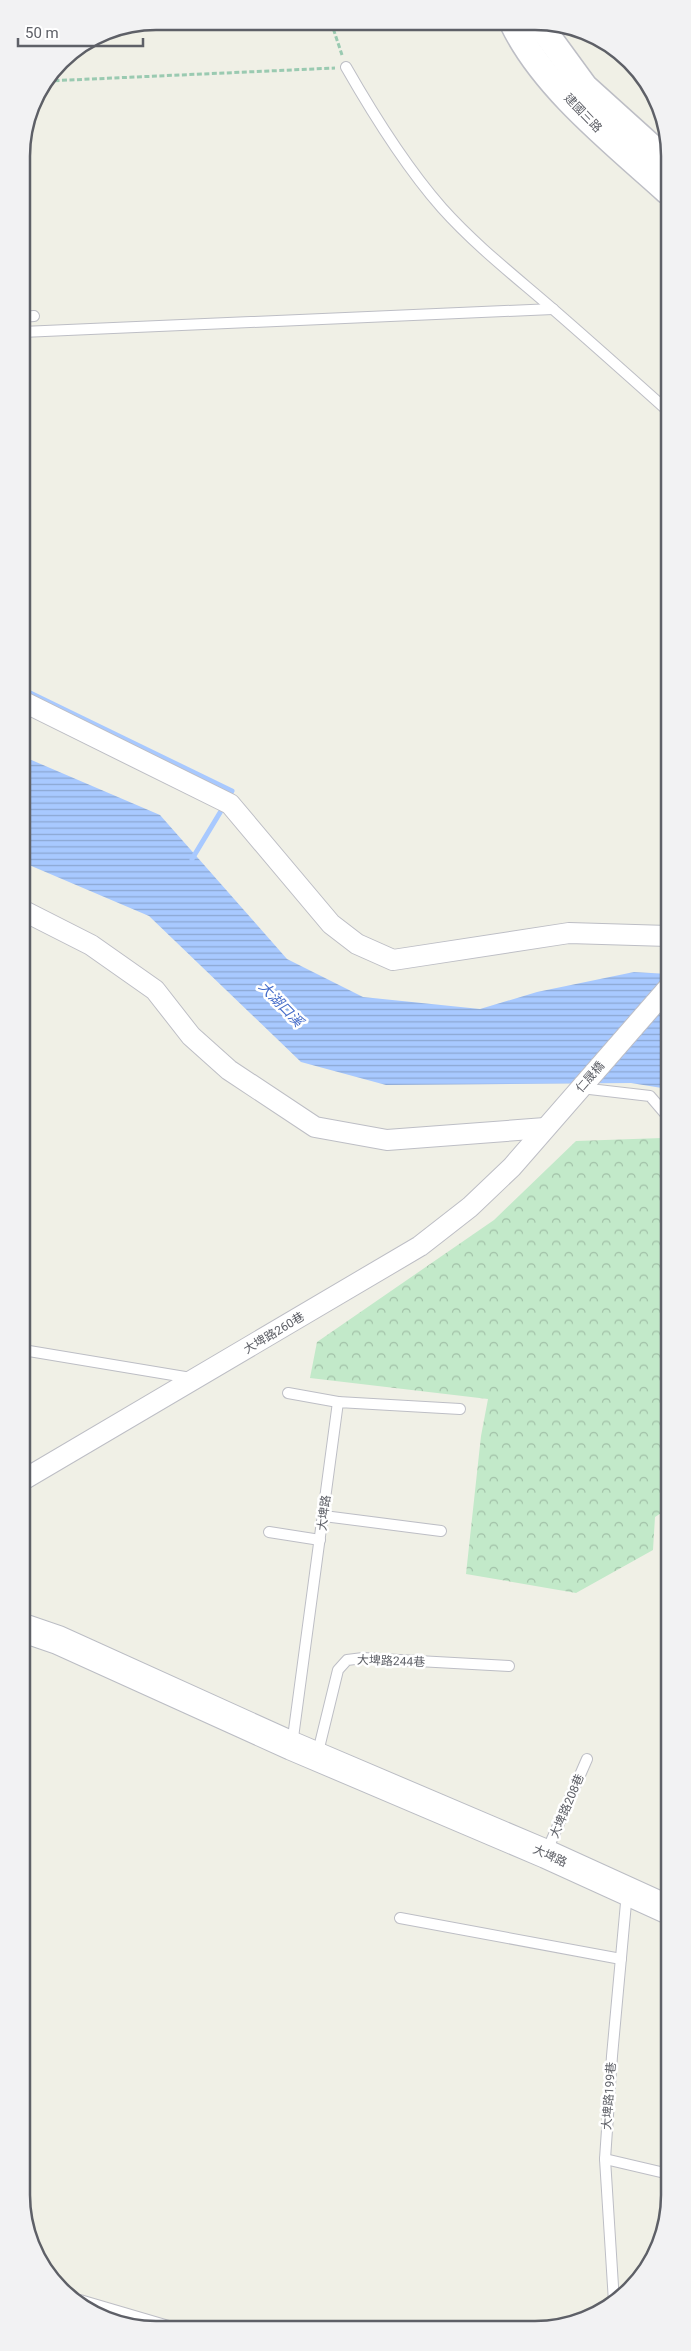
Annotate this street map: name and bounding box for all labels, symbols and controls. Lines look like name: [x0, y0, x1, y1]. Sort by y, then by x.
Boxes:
scale bar: [18, 15, 142, 47]
text: 50 m: [25, 24, 59, 42]
street label: 建國三路: [561, 91, 605, 135]
water label: 大湖口溪: [256, 978, 308, 1031]
street label: 仁晟橋: [573, 1059, 607, 1095]
street label: 大埤路260巷: [241, 1309, 307, 1357]
street label: 大埤路: [315, 1494, 333, 1532]
street label: 大埤路244巷: [357, 1653, 425, 1669]
street label: 大埤路208巷: [547, 1772, 587, 1840]
street label: 大埤路: [531, 1842, 569, 1870]
street label: 大埤路199巷: [600, 2061, 618, 2131]

